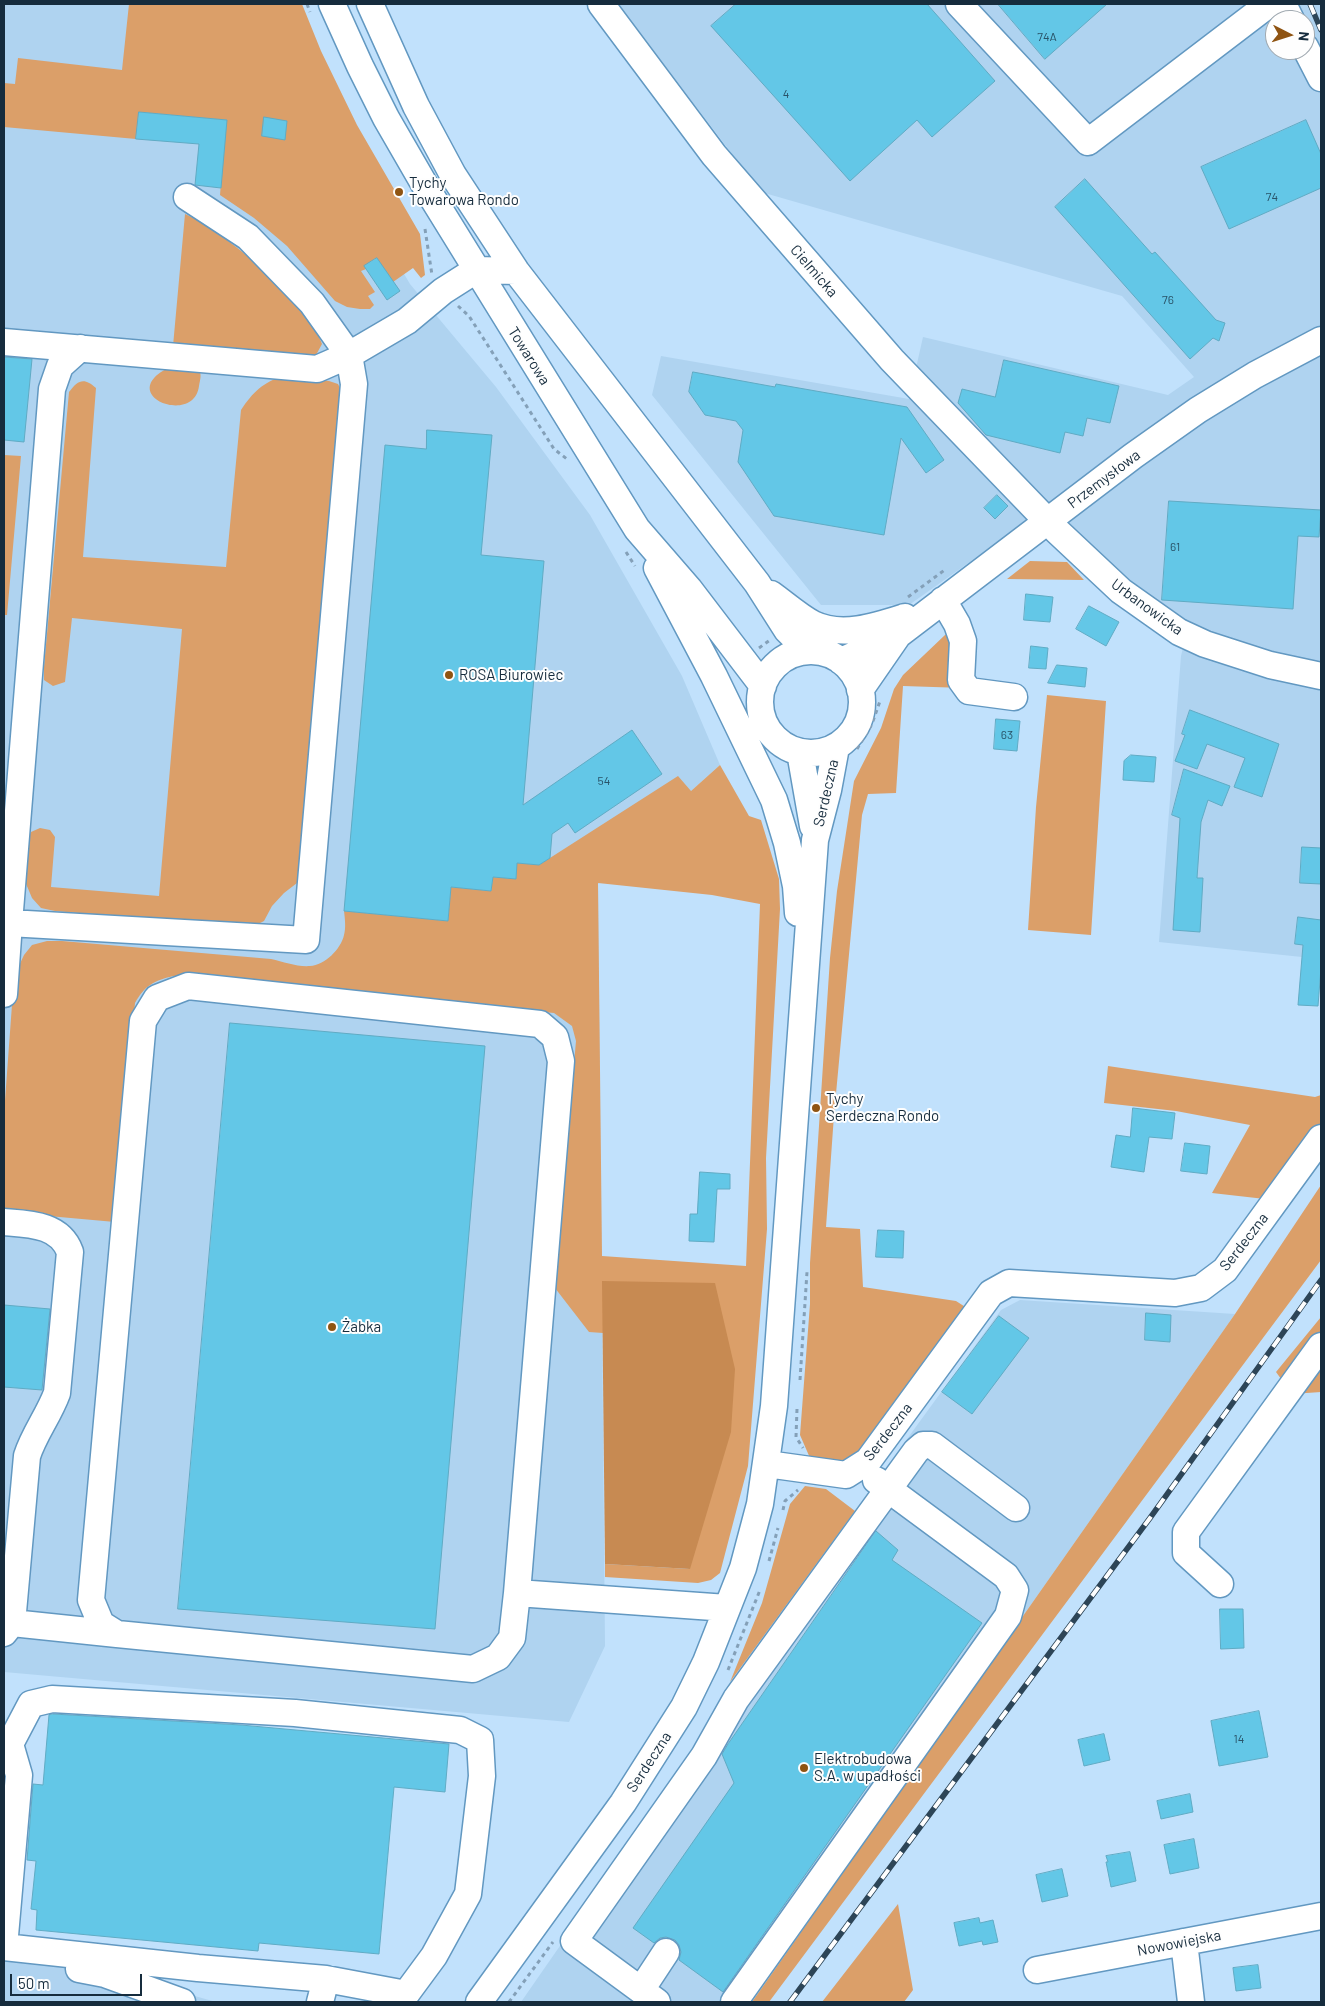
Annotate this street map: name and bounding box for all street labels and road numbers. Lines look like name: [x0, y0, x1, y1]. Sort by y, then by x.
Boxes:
street label: Cielmicka: [786, 241, 842, 301]
street label: Towarowa: [504, 324, 554, 388]
street label: Przemysłowa: [1064, 446, 1144, 512]
street label: Urbanowicka: [1108, 575, 1186, 639]
street label: Serdeczna: [810, 758, 842, 828]
street label: Serdeczna: [1216, 1209, 1272, 1275]
street label: Serdeczna: [860, 1399, 916, 1465]
street label: Serdeczna: [623, 1728, 675, 1796]
street label: Nowowiejska: [1136, 1926, 1222, 1960]

